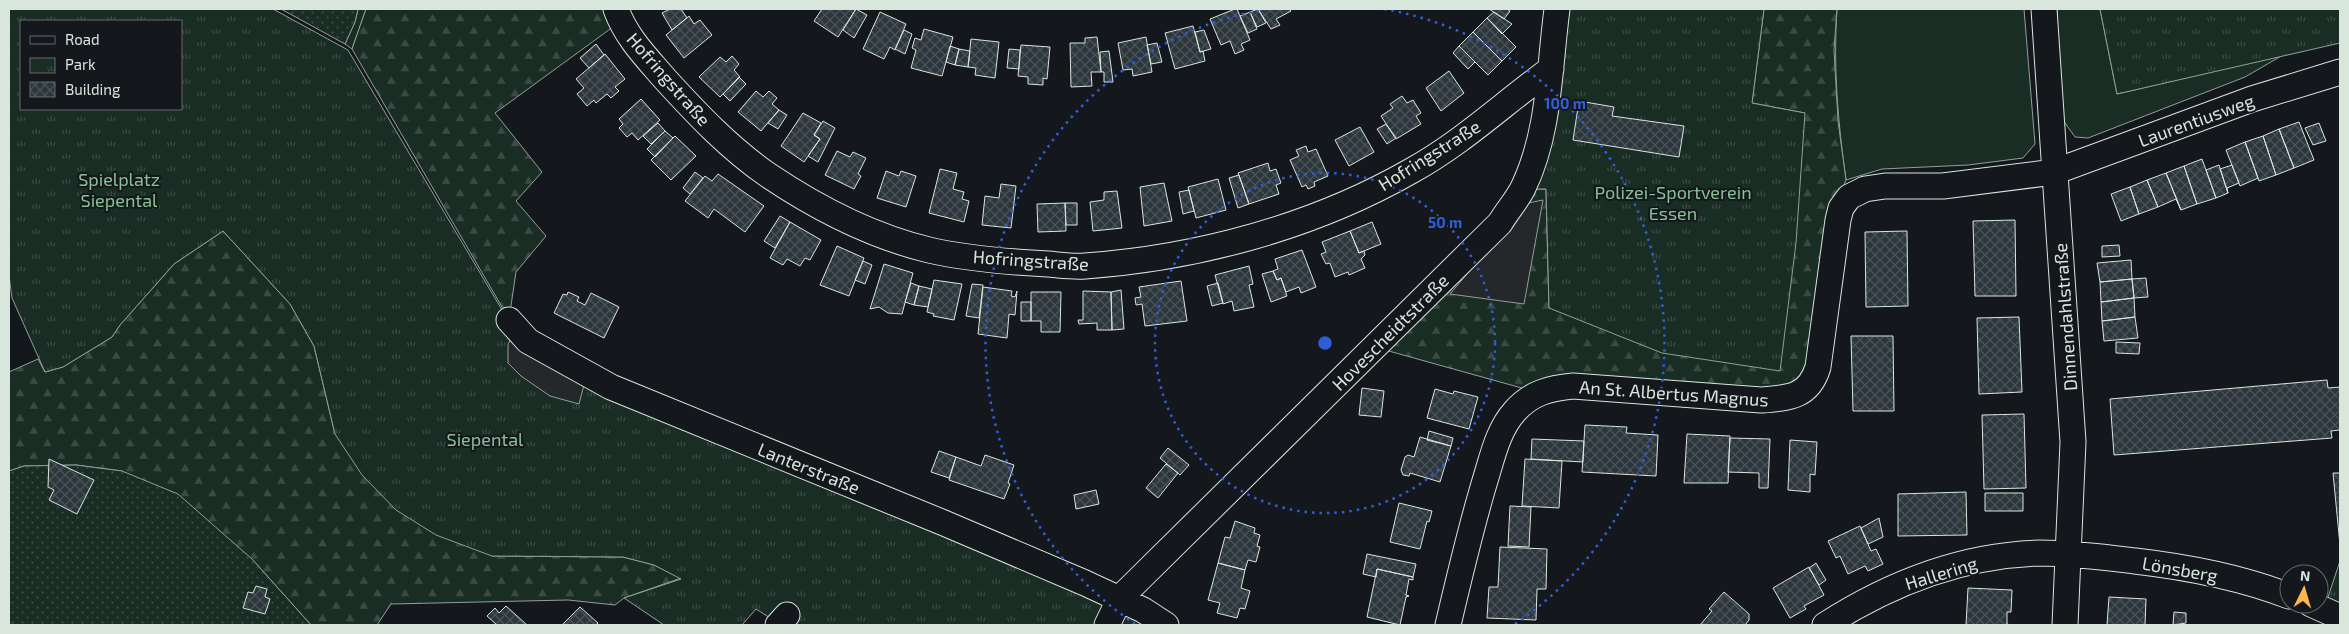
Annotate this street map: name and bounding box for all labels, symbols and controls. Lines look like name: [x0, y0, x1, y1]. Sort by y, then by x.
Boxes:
legend: [20, 20, 182, 110]
street label: Hofringstraße: [623, 28, 715, 130]
text: Road: [65, 30, 100, 48]
text: Park: [65, 55, 96, 73]
text: Building: [65, 80, 121, 98]
street label: Laurentiusweg: [2135, 89, 2257, 151]
text: 100 m: [1544, 94, 1586, 112]
street label: Hofringstraße: [1374, 115, 1484, 195]
park label: Spielplatz Siepental: [78, 168, 160, 211]
park label: Polizei-Sportverein Essen: [1594, 181, 1752, 224]
text: 50 m: [1428, 213, 1462, 231]
street label: Dinnendahlstraße: [2049, 242, 2081, 392]
street label: Hofringstraße: [972, 245, 1090, 275]
street label: Hovescheidtstraße: [1327, 269, 1453, 395]
centre of rings: [1316, 334, 1334, 352]
street label: An St. Albertus Magnus: [1579, 375, 1769, 411]
park label: Siepental: [447, 428, 524, 450]
street label: Lanterstraße: [755, 438, 863, 498]
street label: Hallering: [1902, 552, 1980, 594]
street label: Lönsberg: [2141, 552, 2219, 586]
north arrow: [2279, 564, 2329, 614]
text: N: [2299, 567, 2311, 584]

